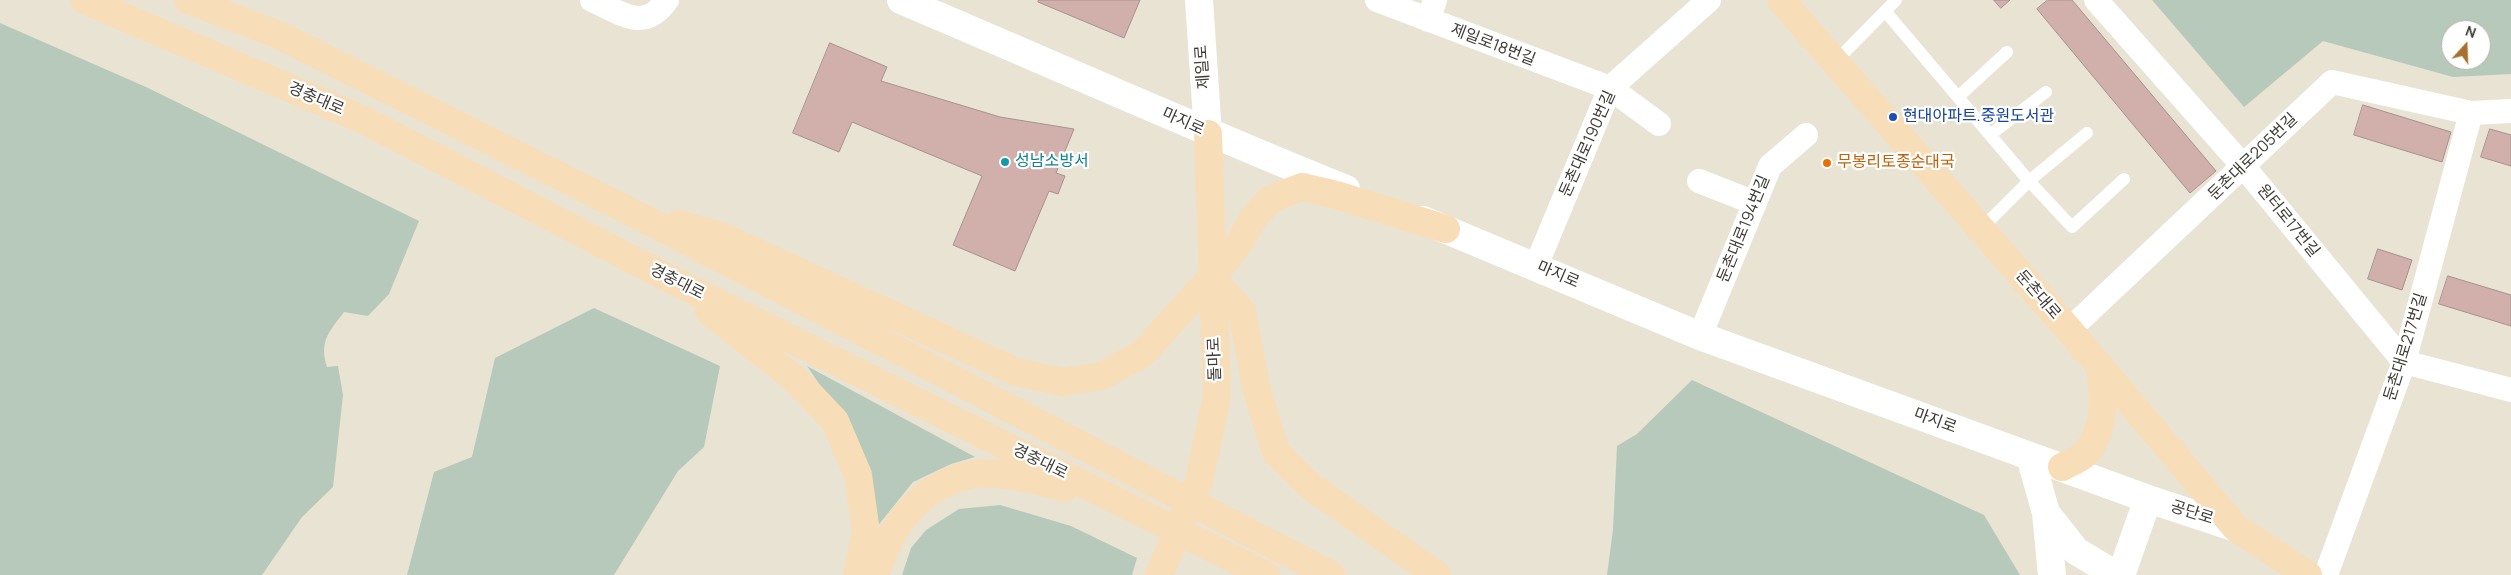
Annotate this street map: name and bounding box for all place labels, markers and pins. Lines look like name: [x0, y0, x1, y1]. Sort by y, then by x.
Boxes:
place label: 현대아파트.중원도서관: [1903, 107, 2054, 127]
marker: 현대아파트.중원도서관: [1887, 111, 1899, 123]
place label: 성남소방서: [1015, 152, 1089, 172]
place label: 무봉리토종순대국: [1837, 153, 1955, 173]
marker: 성남소방서: [999, 156, 1011, 168]
marker: 무봉리토종순대국: [1821, 157, 1833, 169]

